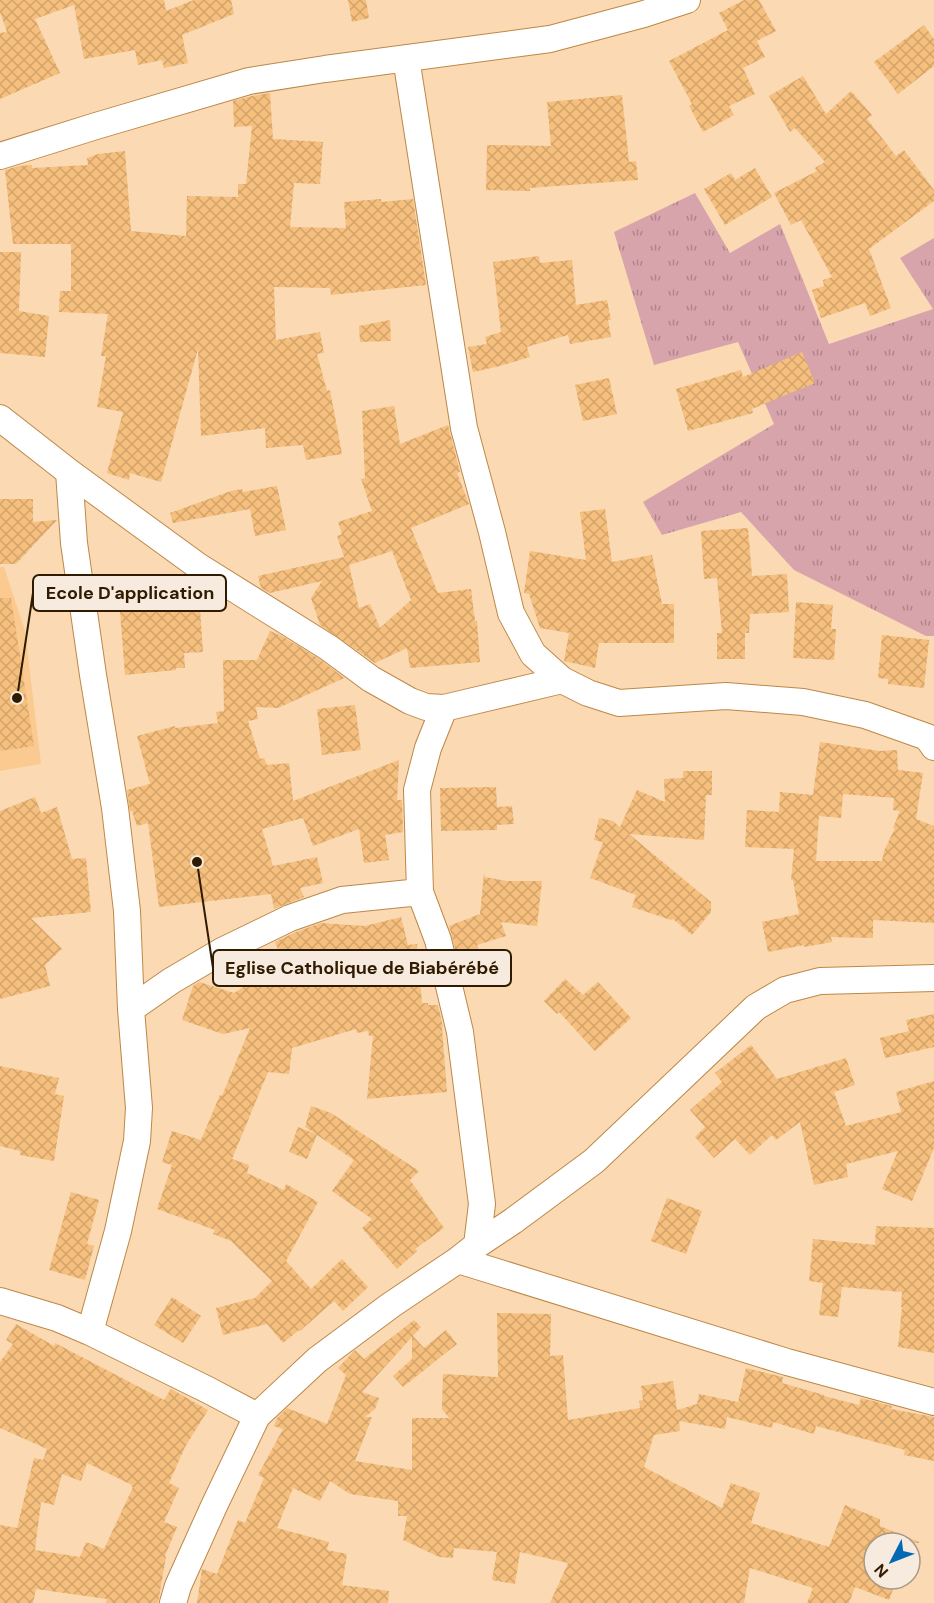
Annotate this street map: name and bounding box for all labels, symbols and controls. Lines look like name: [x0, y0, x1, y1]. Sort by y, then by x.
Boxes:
callout: Ecole D'application: [33, 575, 226, 611]
text: Ecole D'application: [46, 581, 214, 605]
callout: Eglise Catholique de Biabérébé: [213, 950, 511, 986]
text: Eglise Catholique de Biabérébé: [225, 956, 499, 980]
north arrow: [862, 1531, 922, 1591]
text: N: [870, 1559, 893, 1582]

